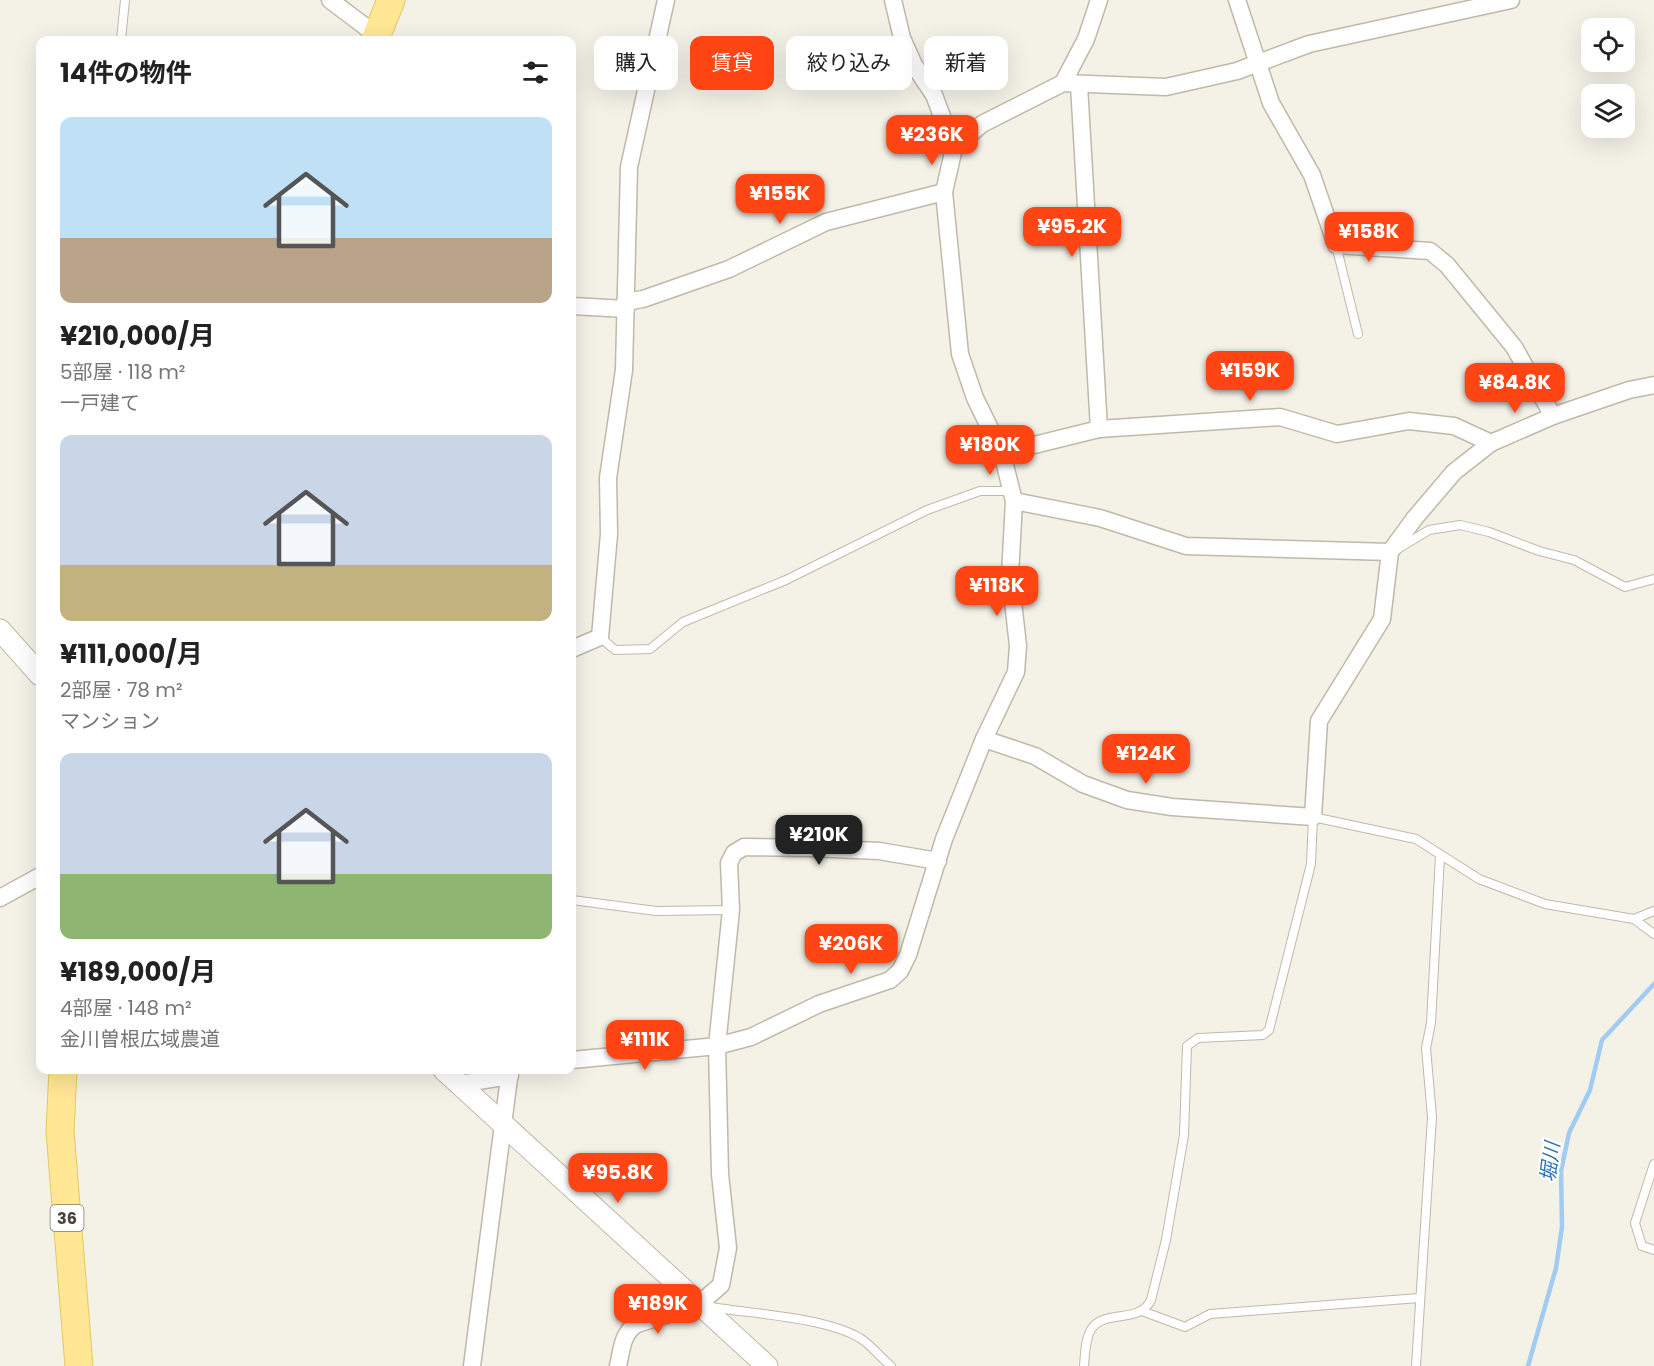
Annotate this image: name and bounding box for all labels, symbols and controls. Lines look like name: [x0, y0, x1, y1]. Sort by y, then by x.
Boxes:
map controls: [1581, 18, 1635, 138]
button: locate: [1581, 18, 1635, 72]
chip: 購入: [594, 36, 678, 90]
chip: 賃貸: [690, 36, 774, 90]
chip: 絞り込み: [786, 36, 912, 90]
chip: 新着: [924, 36, 1008, 90]
text: 14件の物件: [60, 55, 191, 91]
icon: filters: [519, 56, 552, 89]
button: layers: [1581, 84, 1635, 138]
pin: ¥236K: [890, 115, 974, 166]
text: ¥236K: [900, 120, 964, 148]
icon: home: [252, 156, 360, 264]
pin: ¥155K: [738, 174, 822, 225]
text: ¥155K: [750, 179, 810, 207]
pin: ¥95.2K: [1023, 207, 1121, 258]
text: ¥95.2K: [1037, 212, 1107, 240]
pin: ¥158K: [1327, 212, 1411, 263]
text: ¥158K: [1339, 217, 1399, 245]
text: ¥210,000/月: [60, 318, 215, 354]
pin: ¥159K: [1208, 351, 1292, 402]
text: ¥159K: [1220, 356, 1280, 384]
text: 5部屋 · 118 m²: [60, 358, 185, 386]
pin: ¥84.8K: [1466, 363, 1564, 414]
text: ¥84.8K: [1479, 368, 1551, 396]
text: 一戸建て: [60, 389, 140, 417]
pin: ¥180K: [948, 425, 1032, 476]
text: ¥180K: [960, 430, 1020, 458]
icon: home: [252, 474, 360, 582]
pin: ¥118K: [955, 566, 1039, 617]
text: ¥118K: [969, 571, 1025, 599]
text: ¥111,000/月: [60, 636, 203, 672]
text: 2部屋 · 78 m²: [60, 676, 183, 704]
text: マンション: [60, 707, 160, 735]
pin: ¥124K: [1104, 734, 1188, 785]
text: ¥124K: [1116, 739, 1176, 767]
icon: home: [252, 792, 360, 900]
pin: ¥210K: [777, 815, 861, 866]
text: ¥210K: [789, 820, 849, 848]
pin: ¥206K: [809, 924, 893, 975]
text: ¥206K: [819, 929, 883, 957]
text: ¥189,000/月: [60, 954, 216, 990]
text: 4部屋 · 148 m²: [60, 994, 192, 1022]
pin: ¥111K: [603, 1020, 687, 1071]
text: 金川曽根広域農道: [60, 1025, 220, 1053]
text: ¥111K: [620, 1025, 670, 1053]
water label: 堀川: [1534, 1138, 1567, 1184]
pin: ¥95.8K: [569, 1153, 667, 1204]
text: ¥95.8K: [582, 1158, 654, 1186]
road number: 36: [50, 1205, 84, 1231]
pin: ¥189K: [616, 1284, 700, 1335]
text: ¥189K: [628, 1289, 688, 1317]

